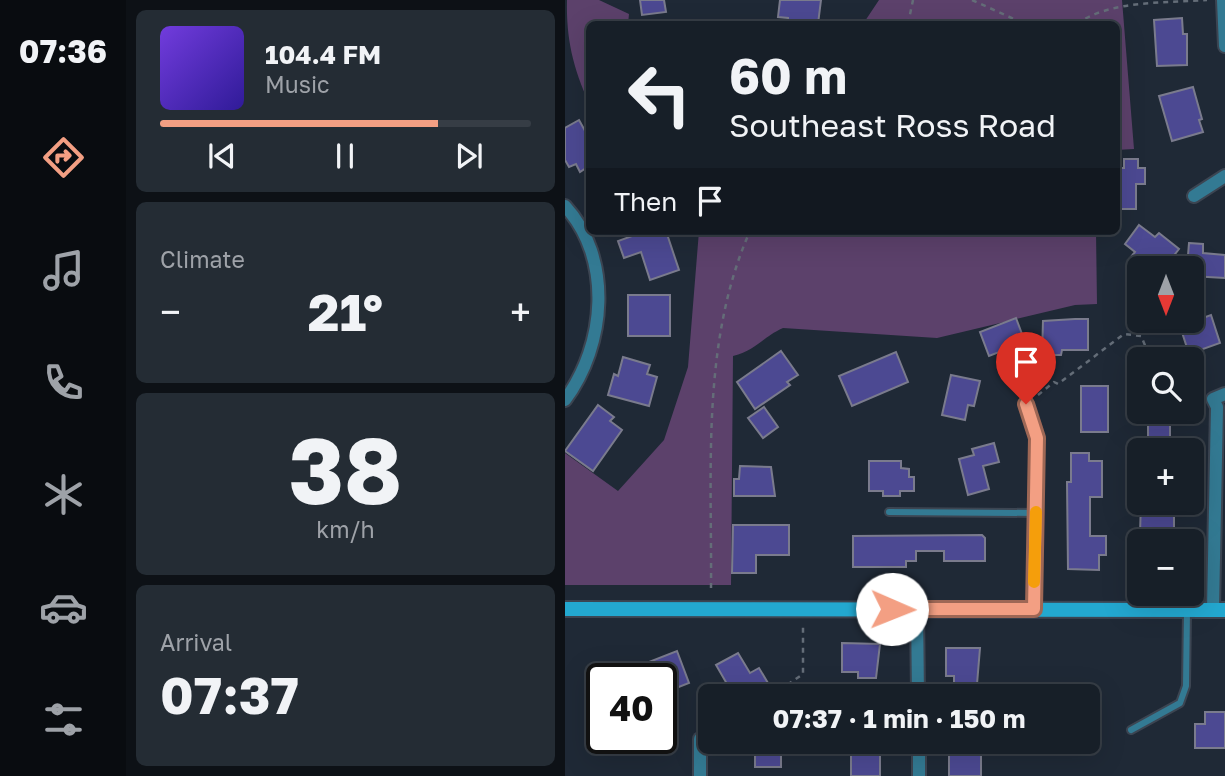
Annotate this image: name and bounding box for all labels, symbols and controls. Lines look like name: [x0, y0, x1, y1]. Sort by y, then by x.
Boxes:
text: 07:36: [19, 32, 107, 70]
text: 104.4 FM: [265, 39, 381, 70]
text: 60 m: [729, 46, 847, 105]
icon: left: [614, 49, 705, 140]
text: Music: [265, 70, 330, 98]
text: Southeast Ross Road: [729, 106, 1056, 144]
icon: directions: [39, 133, 88, 182]
icon: previous: [203, 137, 241, 175]
icon: pause: [326, 137, 364, 175]
icon: next: [450, 137, 488, 175]
icon: arrive: [691, 182, 729, 220]
text: Then: [614, 186, 677, 217]
text: Climate: [160, 245, 245, 273]
icon: music: [39, 246, 88, 295]
north arrow: [1127, 256, 1204, 332]
map controls: [1127, 256, 1204, 606]
text: 21°: [308, 280, 383, 342]
text: −: [160, 289, 181, 334]
text: +: [510, 289, 531, 334]
pin: [996, 332, 1056, 404]
icon: arrive: [1007, 343, 1045, 381]
button: search: [1127, 347, 1204, 424]
icon: phone: [39, 358, 88, 407]
text: 38: [289, 415, 402, 524]
button: +: [1127, 438, 1204, 515]
icon: climate: [39, 470, 88, 519]
text: km/h: [316, 515, 375, 543]
button: −: [1127, 529, 1204, 606]
position arrow: [855, 572, 929, 646]
icon: car: [39, 583, 88, 632]
text: Arrival: [160, 628, 232, 656]
text: 07:37: [160, 663, 299, 725]
speed limit sign: 40: [586, 663, 677, 754]
icon: filters: [39, 695, 88, 744]
text: 07:37 · 1 min · 150 m: [773, 703, 1025, 734]

